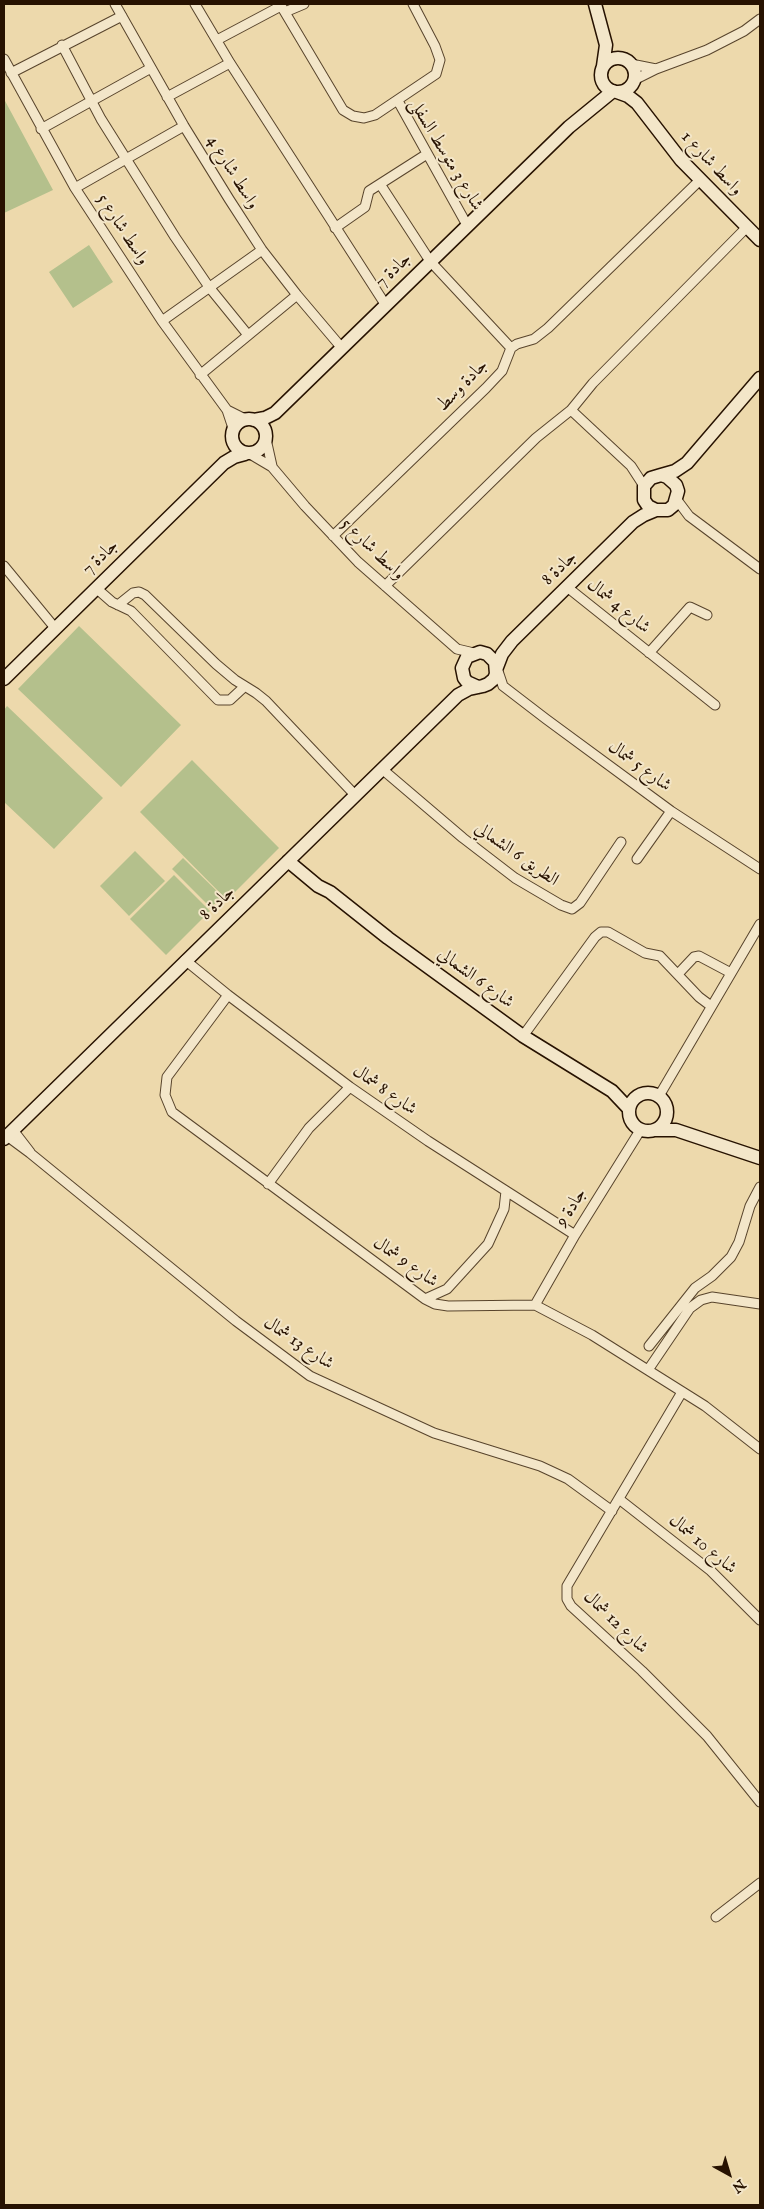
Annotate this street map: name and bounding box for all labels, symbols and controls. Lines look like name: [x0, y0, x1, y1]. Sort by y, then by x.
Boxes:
street label: شارع 3 متوسط السفلى: [403, 95, 487, 215]
street label: واسط شارع 1: [676, 127, 746, 201]
street label: واسط شارع 4: [201, 132, 263, 214]
street label: واسط شارع 5: [91, 190, 153, 270]
street label: جادة 7: [371, 249, 417, 293]
street label: جادة وسط: [433, 355, 493, 417]
street label: واسط شارع 5: [336, 514, 408, 586]
street label: جادة 7: [78, 536, 124, 580]
street label: جادة 8: [538, 547, 582, 591]
street label: شارع 4 شمال: [582, 575, 654, 639]
street label: شارع 5 شمال: [603, 737, 675, 797]
street label: الطريق 6 الشمالي: [470, 818, 562, 892]
street label: جادة 8: [196, 882, 240, 926]
street label: شارع 6 الشمالي: [433, 944, 517, 1014]
street label: شارع 8 شمال: [348, 1061, 420, 1121]
street label: جادة 9: [552, 1185, 592, 1231]
street label: شارع 9 شمال: [368, 1233, 442, 1293]
street label: شارع 13 شمال: [259, 1313, 337, 1375]
street label: شارع 10 شمال: [664, 1510, 740, 1580]
street label: شارع 12 شمال: [578, 1587, 652, 1659]
north arrow: [704, 2149, 754, 2199]
text: N: [728, 2175, 749, 2196]

